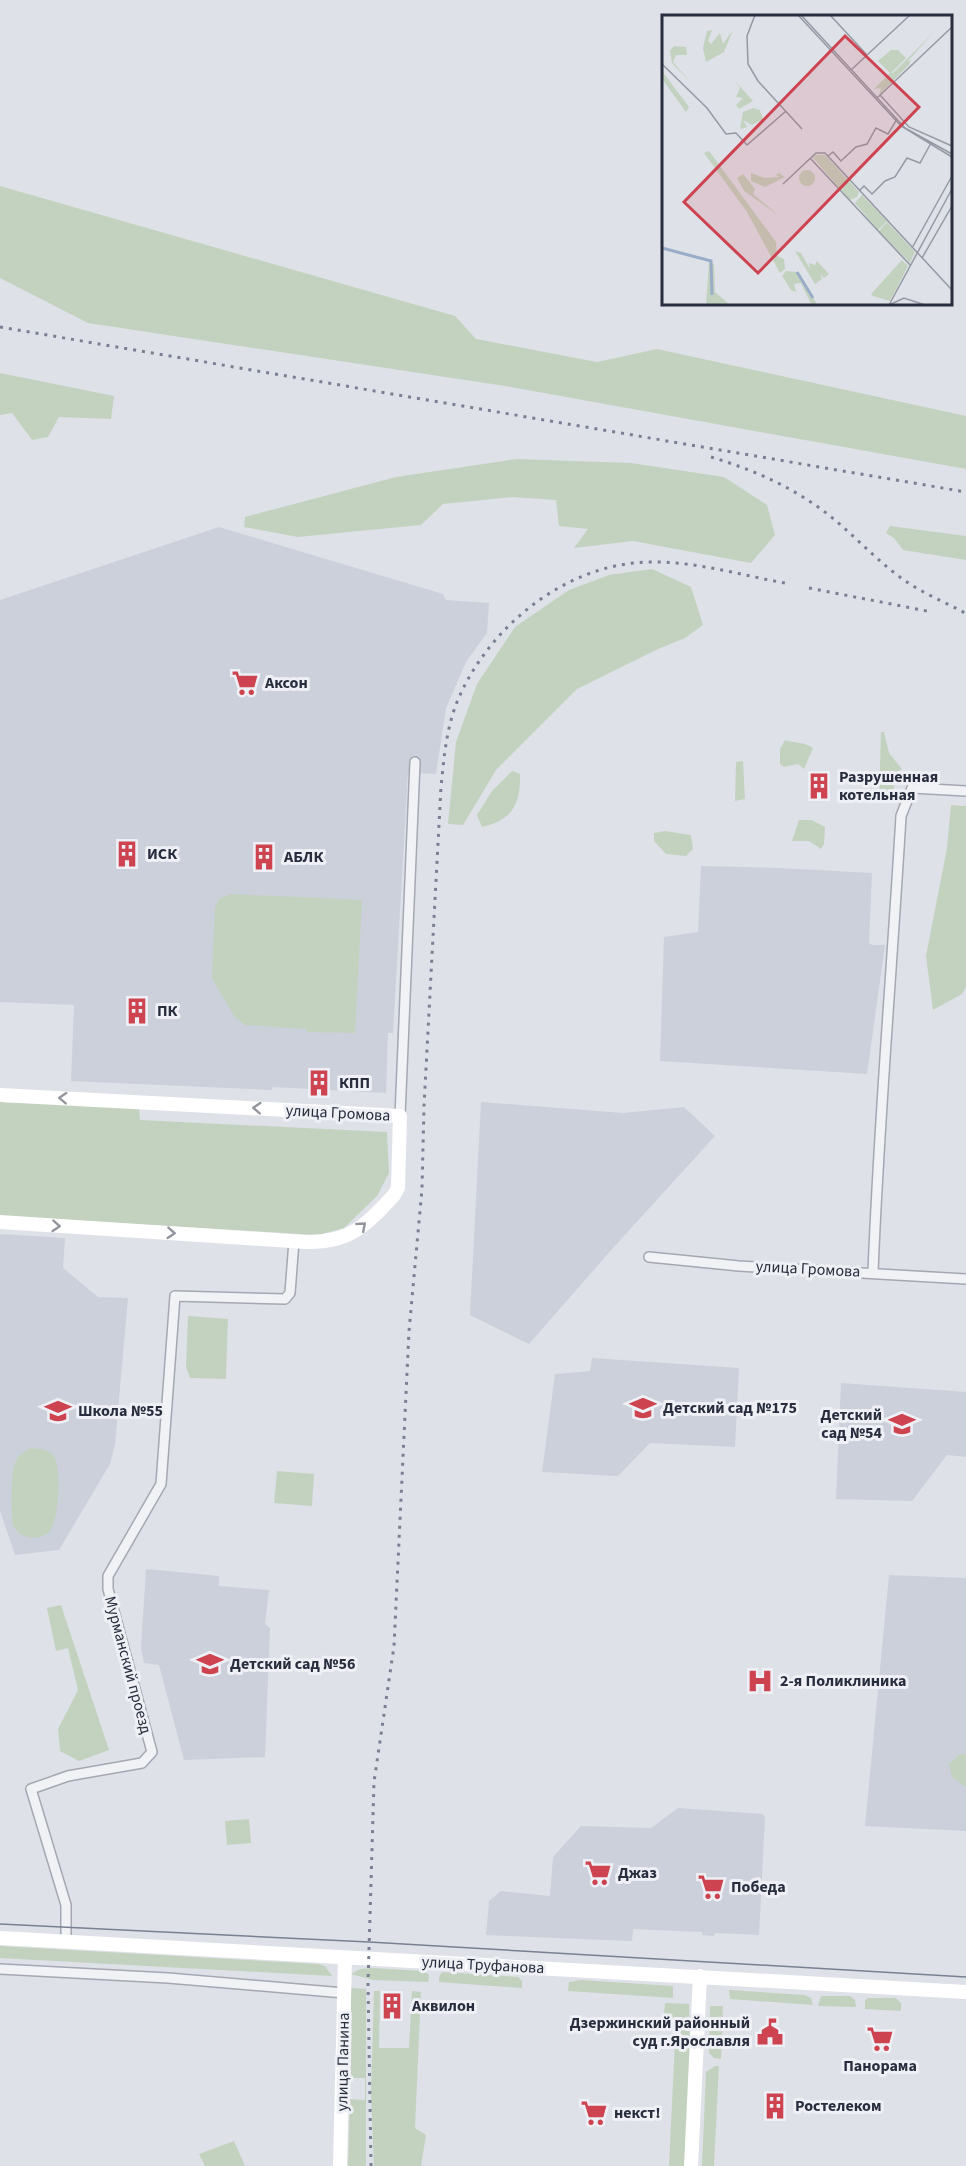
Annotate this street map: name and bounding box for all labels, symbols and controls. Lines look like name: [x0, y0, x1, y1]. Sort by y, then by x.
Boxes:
inset map: [662, 15, 951, 304]
supermarket icon: Аксон: [230, 668, 260, 698]
place label: Аксон: [264, 672, 308, 694]
place label: Разрушенная котельная: [839, 766, 938, 806]
building icon: Разрушенная котельная: [804, 771, 834, 801]
building icon: ИСК: [112, 839, 142, 869]
building icon: АБЛК: [249, 842, 279, 872]
place label: ИСК: [147, 843, 177, 865]
place label: АБЛК: [283, 846, 323, 868]
building icon: ПК: [122, 996, 152, 1026]
place label: ПК: [157, 1000, 178, 1022]
building icon: КПП: [304, 1068, 334, 1098]
place label: КПП: [339, 1072, 370, 1094]
one-way arrow: [58, 1092, 67, 1105]
street label: улица Громова: [285, 1099, 391, 1127]
one-way arrow: [253, 1102, 262, 1115]
one-way arrow: [52, 1219, 61, 1232]
one-way arrow: [355, 1223, 366, 1234]
one-way arrow: [167, 1227, 176, 1240]
street label: улица Громова: [755, 1255, 861, 1283]
school or university icon: Детский сад №175: [628, 1393, 658, 1423]
school or university icon: Школа №55: [43, 1396, 73, 1426]
place label: Детский сад №175: [663, 1397, 797, 1419]
place label: Школа №55: [78, 1400, 163, 1422]
place label: Детский сад №54: [820, 1404, 883, 1444]
school or university icon: Детский сад №54: [887, 1409, 917, 1439]
street label: Мурманский проезд: [99, 1594, 157, 1737]
school or university icon: Детский сад №56: [195, 1649, 225, 1679]
place label: Детский сад №56: [230, 1653, 355, 1675]
hospital icon: 2-я Поликлиника: [745, 1666, 775, 1696]
place label: 2-я Поликлиника: [780, 1670, 906, 1692]
supermarket icon: Джаз: [583, 1858, 613, 1888]
place label: Джаз: [618, 1862, 657, 1884]
supermarket icon: Победа: [696, 1872, 726, 1902]
place label: Победа: [731, 1876, 786, 1898]
street label: улица Труфанова: [421, 1951, 545, 1979]
building icon: Аквилон: [377, 1991, 407, 2021]
place label: Аквилон: [411, 1995, 475, 2017]
place label: Дзержинский районный суд г.Ярославля: [570, 2012, 750, 2052]
street label: улица Панина: [331, 2013, 355, 2111]
public building icon: Дзержинский районный суд г.Ярославля: [755, 2017, 785, 2047]
supermarket icon: Панорама: [865, 2024, 895, 2054]
place label: Панорама: [843, 2055, 917, 2077]
building icon: Ростелеком: [760, 2091, 790, 2121]
place label: Ростелеком: [795, 2095, 882, 2117]
supermarket icon: некст!: [579, 2098, 609, 2128]
place label: некст!: [614, 2102, 661, 2124]

